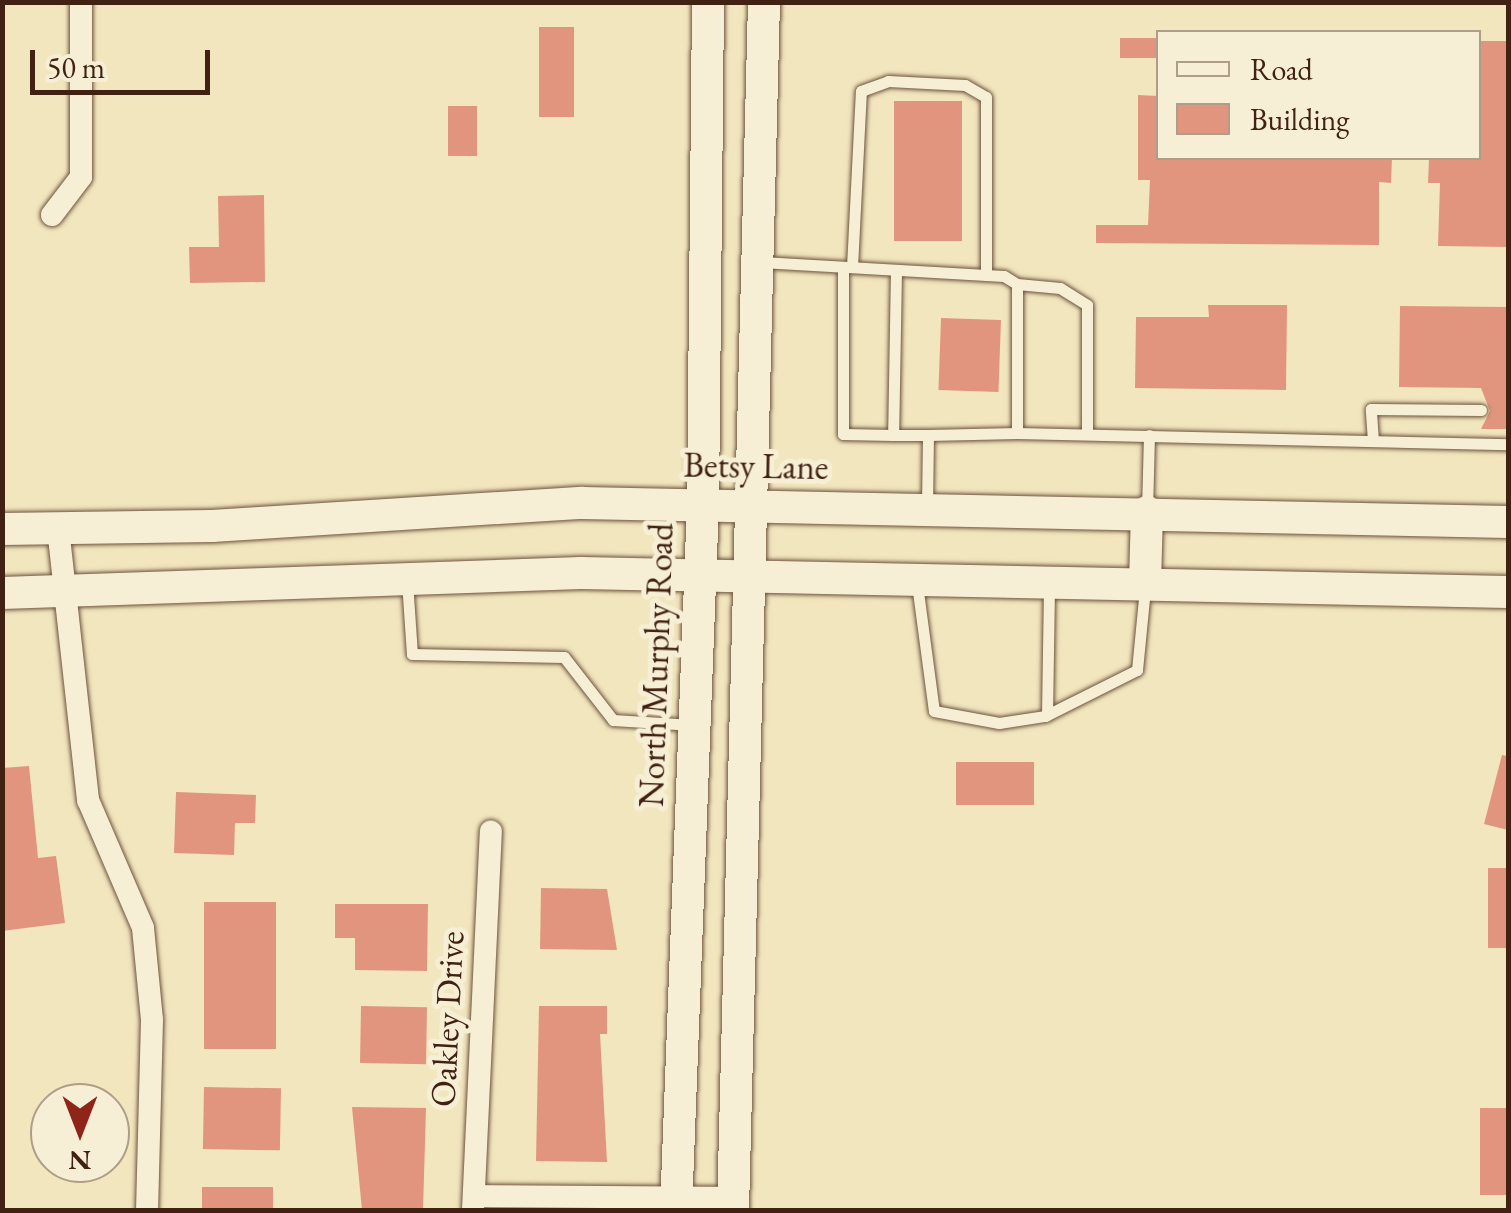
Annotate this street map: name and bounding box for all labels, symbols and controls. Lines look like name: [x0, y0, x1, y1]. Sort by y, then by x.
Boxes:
scale bar: [35, 30, 215, 92]
legend: [1156, 30, 1481, 160]
text: 50 m: [47, 48, 105, 87]
text: Road: [1250, 50, 1313, 89]
text: Building: [1250, 100, 1349, 139]
street label: Betsy Lane: [683, 444, 829, 488]
street label: North Murphy Road: [630, 522, 682, 808]
street label: Oakley Drive: [421, 930, 473, 1108]
north arrow: [30, 1083, 130, 1183]
text: N: [69, 1143, 91, 1179]

